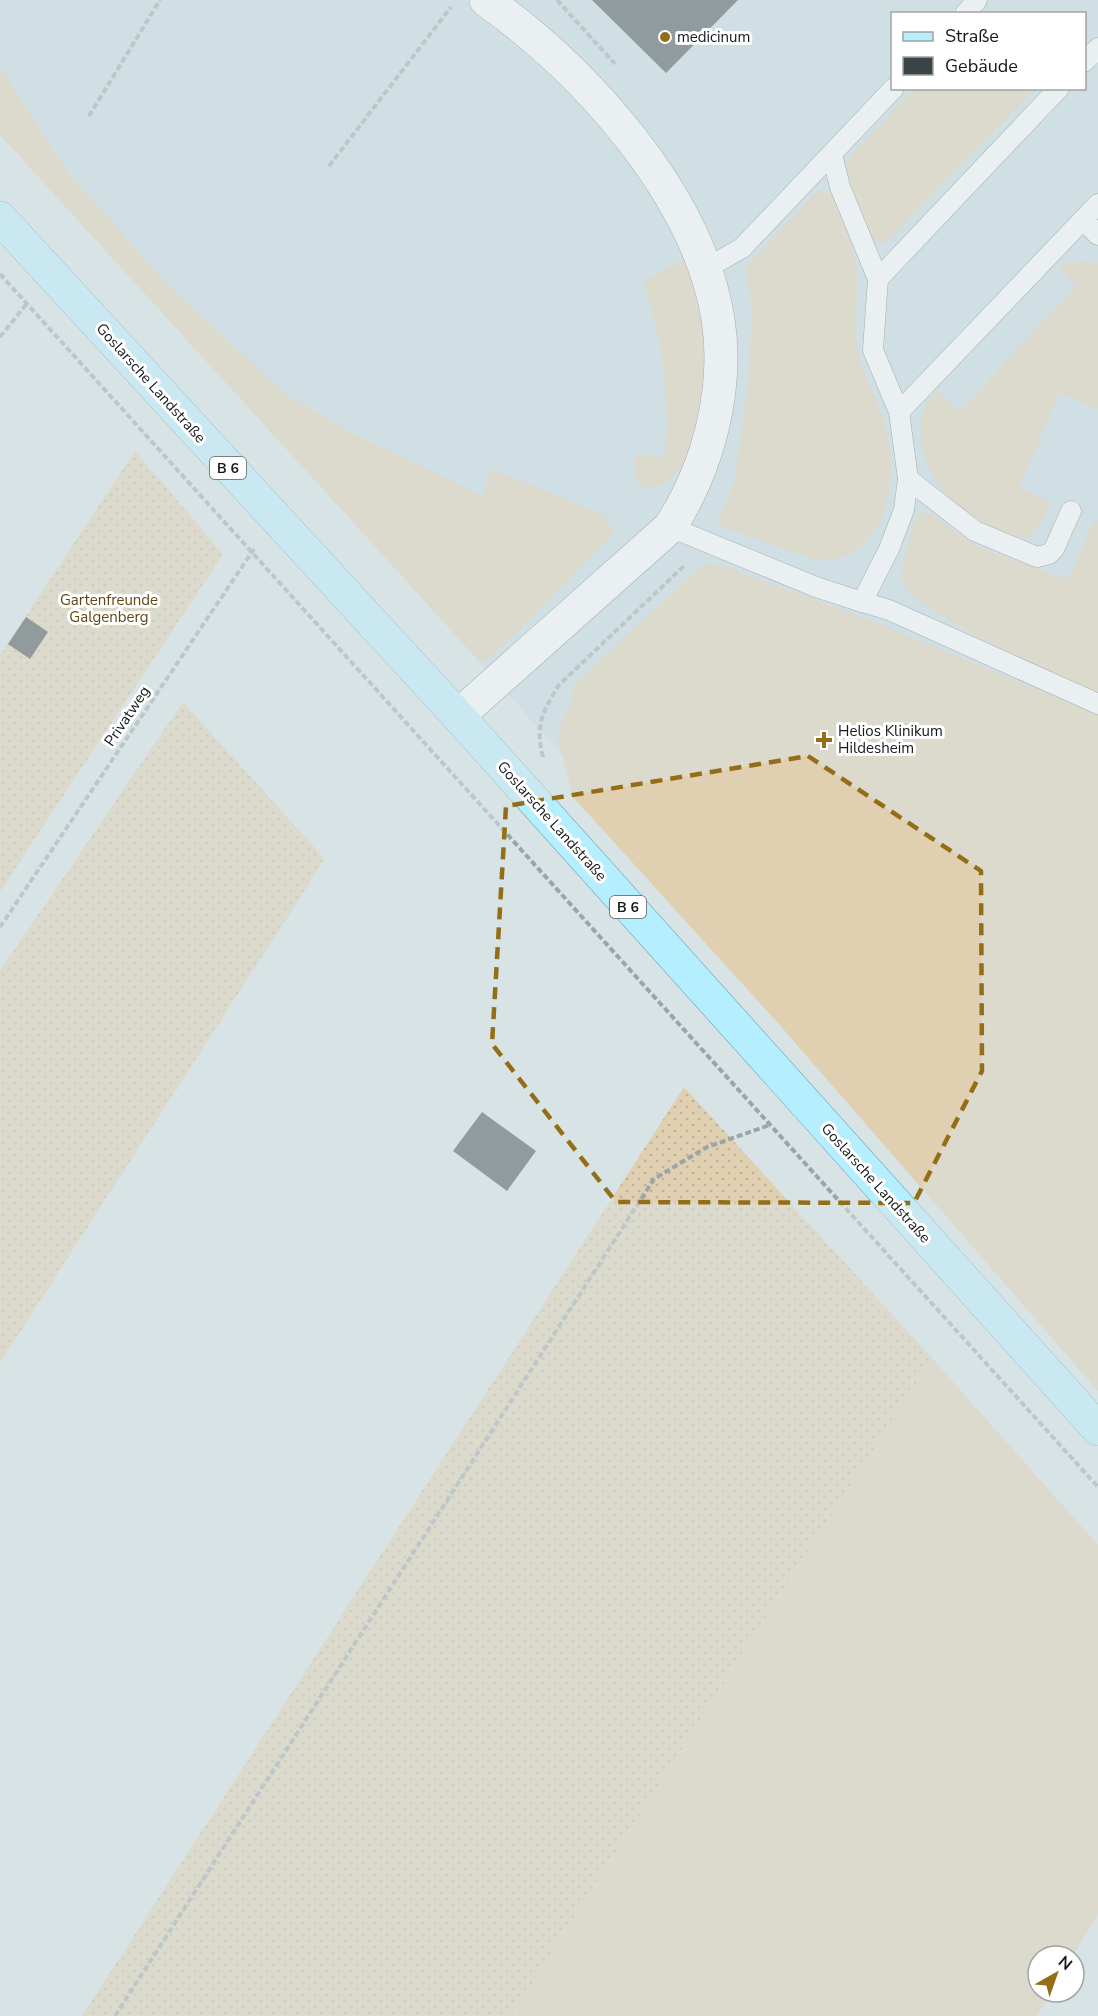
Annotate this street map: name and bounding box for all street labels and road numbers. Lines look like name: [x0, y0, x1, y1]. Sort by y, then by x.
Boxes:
street label: Goslarsche Landstraße: [92, 319, 210, 447]
road number: B 6: [210, 457, 246, 479]
street label: Privatweg: [100, 682, 154, 750]
street label: Goslarsche Landstraße: [493, 757, 611, 885]
road number: B 6: [610, 896, 646, 918]
street label: Goslarsche Landstraße: [817, 1119, 935, 1247]

